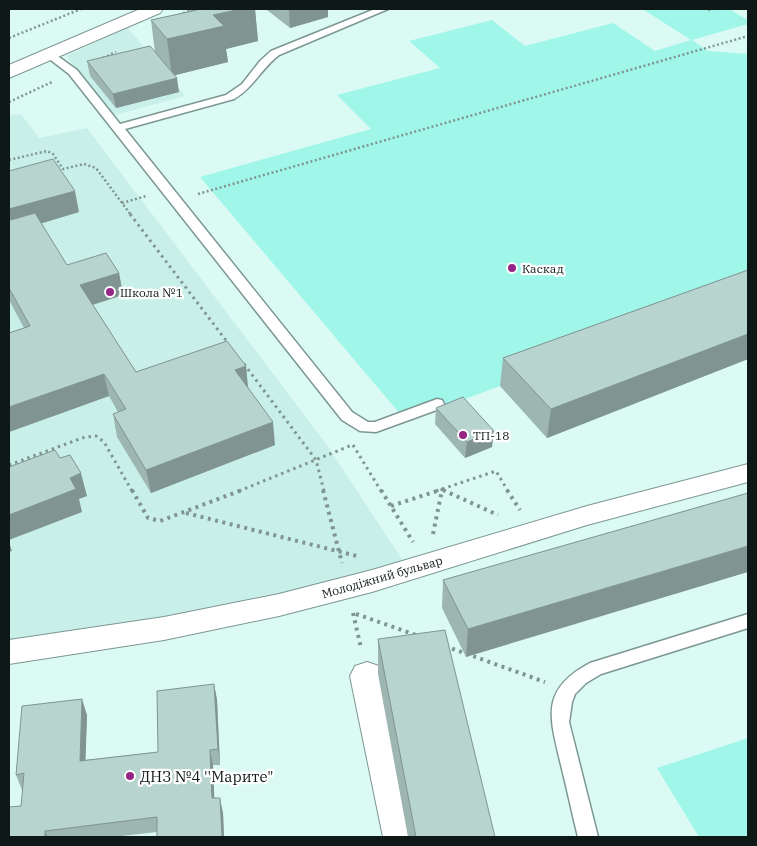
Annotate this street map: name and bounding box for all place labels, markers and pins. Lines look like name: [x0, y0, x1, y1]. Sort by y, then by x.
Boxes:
place label: Каскад: [522, 261, 564, 276]
marker: Каскад: [506, 262, 518, 274]
place label: Школа №1: [120, 285, 183, 300]
marker: Школа №1: [104, 286, 116, 298]
place label: ТП-18: [473, 428, 509, 443]
marker: ТП-18: [457, 429, 469, 441]
place label: ДНЗ №4 ''Марите": [140, 767, 273, 786]
marker: ДНЗ №4 ''Марите": [124, 770, 136, 782]

